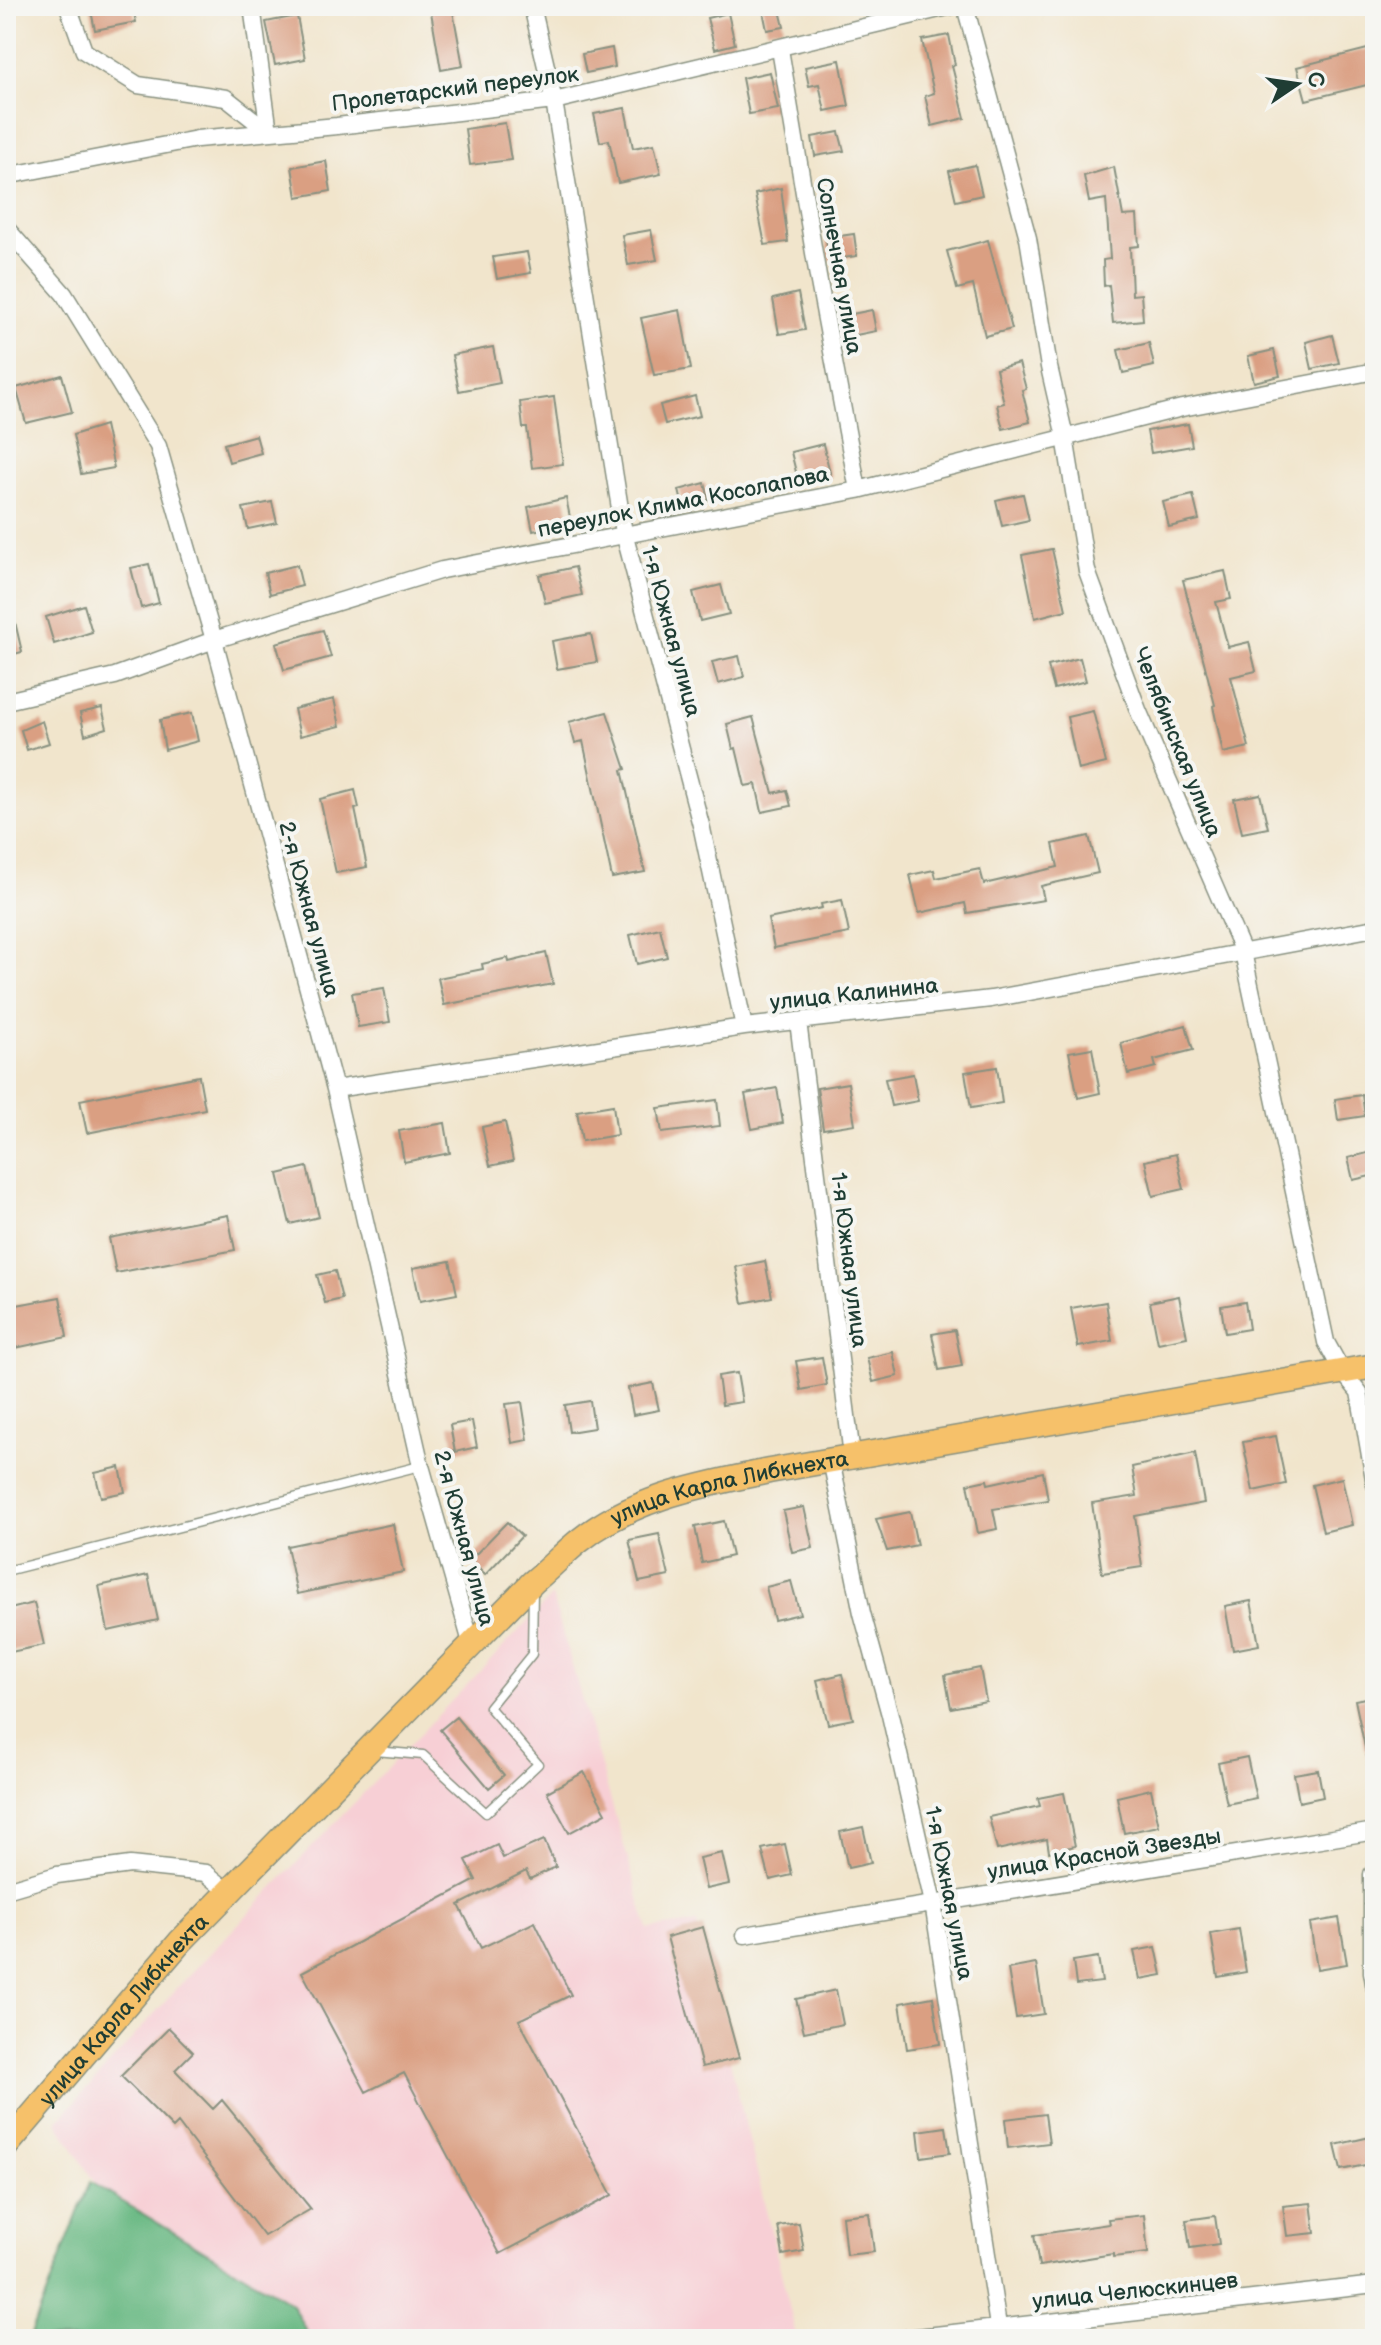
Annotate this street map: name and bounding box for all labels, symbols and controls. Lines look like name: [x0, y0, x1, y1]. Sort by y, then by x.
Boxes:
north arrow: [1257, 44, 1337, 124]
street label: Пролетарский переулок: [330, 61, 581, 118]
text: С: [1300, 69, 1330, 90]
street label: Солнечная улица: [810, 176, 867, 357]
street label: переулок Клима Косолапова: [536, 461, 831, 544]
street label: 1-я Южная улица: [635, 543, 706, 720]
street label: Челябинская улица: [1126, 644, 1227, 842]
street label: 2-я Южная улица: [272, 819, 345, 1000]
street label: улица Калинина: [769, 972, 940, 1017]
street label: 1-я Южная улица: [824, 1171, 873, 1349]
street label: улица Карла Либкнехта: [606, 1445, 851, 1532]
street label: 2-я Южная улица: [427, 1448, 500, 1629]
street label: 1-я Южная улица: [918, 1804, 979, 1982]
street label: улица Красной Звезды: [986, 1823, 1223, 1886]
street label: улица Карла Либкнехта: [34, 1909, 215, 2112]
street label: улица Челюскинцев: [1031, 2267, 1240, 2316]

